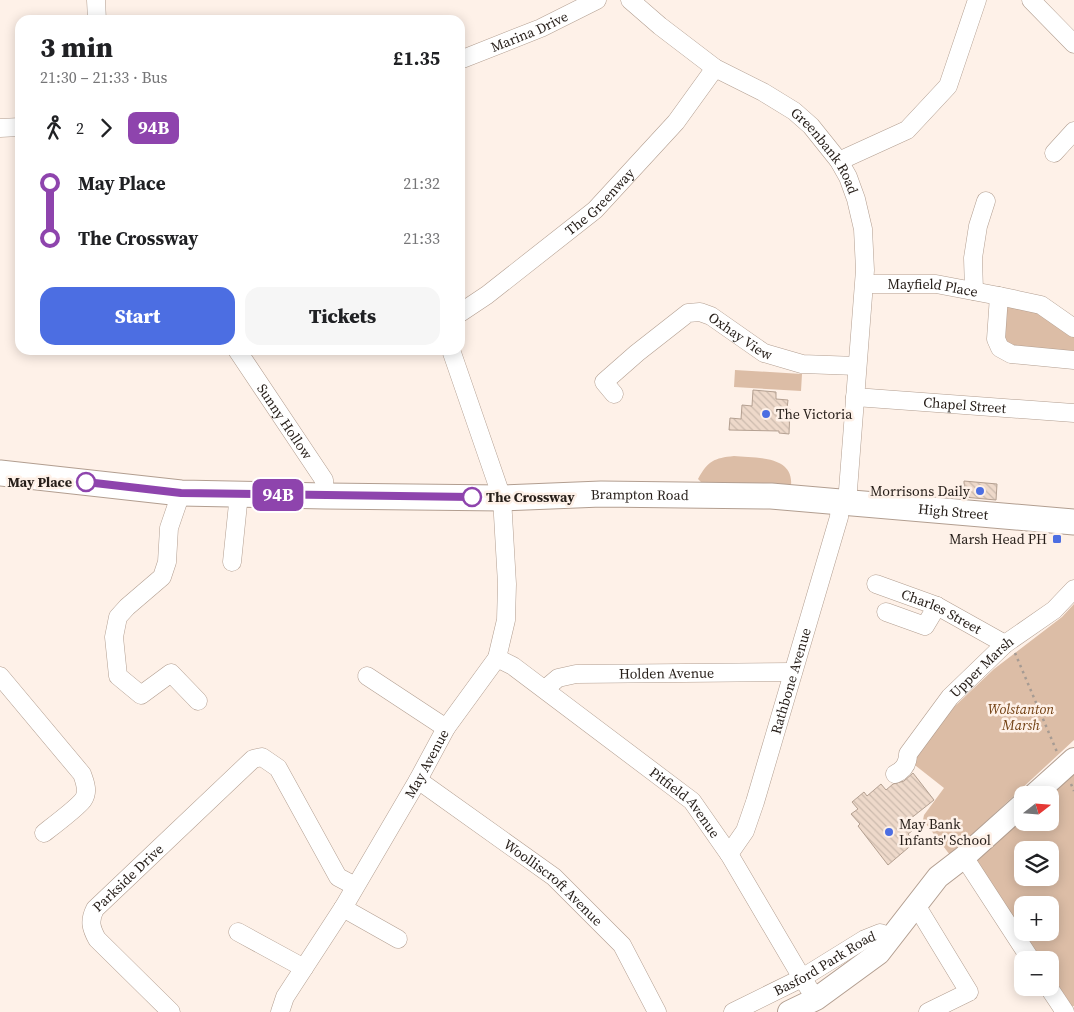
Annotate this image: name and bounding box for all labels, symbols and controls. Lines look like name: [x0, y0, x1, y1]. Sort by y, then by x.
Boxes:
street label: Marina Drive: [488, 6, 571, 57]
text: 3 min: [40, 28, 113, 66]
text: £1.35: [393, 45, 440, 71]
text: 21:30 – 21:33 · Bus: [40, 66, 168, 88]
street label: Greenbank Road: [787, 103, 863, 197]
icon: walk: [40, 114, 68, 142]
icon: forward: [92, 114, 120, 142]
text: 94B: [138, 115, 169, 140]
text: 2: [76, 117, 84, 139]
street label: The Greenway: [561, 163, 639, 240]
text: May Place: [78, 170, 166, 196]
text: 21:32: [403, 172, 440, 194]
text: The Crossway: [78, 225, 198, 251]
text: 21:33: [403, 227, 440, 249]
street label: Mayfield Place: [888, 274, 980, 302]
button: Start: [40, 287, 235, 345]
button: Tickets: [245, 287, 440, 345]
street label: Oxhay View: [705, 307, 775, 365]
street label: Sunny Hollow: [252, 380, 318, 464]
street label: Chapel Street: [923, 392, 1007, 418]
place label: The Victoria: [776, 404, 853, 424]
marker: The Victoria: [760, 408, 772, 420]
place label: May Place: [8, 472, 72, 492]
marker: May Place: [76, 472, 96, 492]
line badge: 94B: [249, 479, 307, 511]
place label: Morrisons Daily: [870, 481, 971, 501]
text: 94B: [262, 482, 294, 507]
street label: Brampton Road: [590, 484, 689, 505]
marker: Morrisons Daily: [974, 485, 986, 497]
marker: The Crossway: [462, 487, 482, 507]
place label: The Crossway: [486, 487, 575, 507]
street label: High Street: [917, 499, 989, 525]
place label: Marsh Head PH: [949, 529, 1047, 549]
marker: Marsh Head PH: [1051, 533, 1063, 545]
street label: Charles Street: [898, 584, 986, 639]
street label: Rathbone Avenue: [766, 625, 816, 736]
street label: Upper Marsh: [945, 631, 1018, 702]
street label: Holden Avenue: [619, 663, 714, 684]
park label: Wolstanton Marsh: [988, 699, 1054, 735]
street label: May Avenue: [400, 726, 454, 802]
street label: Pitfield Avenue: [645, 762, 725, 842]
north arrow: [1014, 786, 1059, 831]
map controls: [1014, 786, 1059, 996]
place label: May Bank Infants' School: [899, 814, 991, 850]
marker: May Bank Infants' School: [883, 826, 895, 838]
street label: Woolliscroft Avenue: [500, 834, 607, 930]
street label: Parkside Drive: [88, 839, 168, 916]
button: layers: [1014, 841, 1059, 886]
button: +: [1014, 896, 1059, 941]
street label: Basford Park Road: [770, 926, 879, 1000]
button: −: [1014, 951, 1059, 996]

